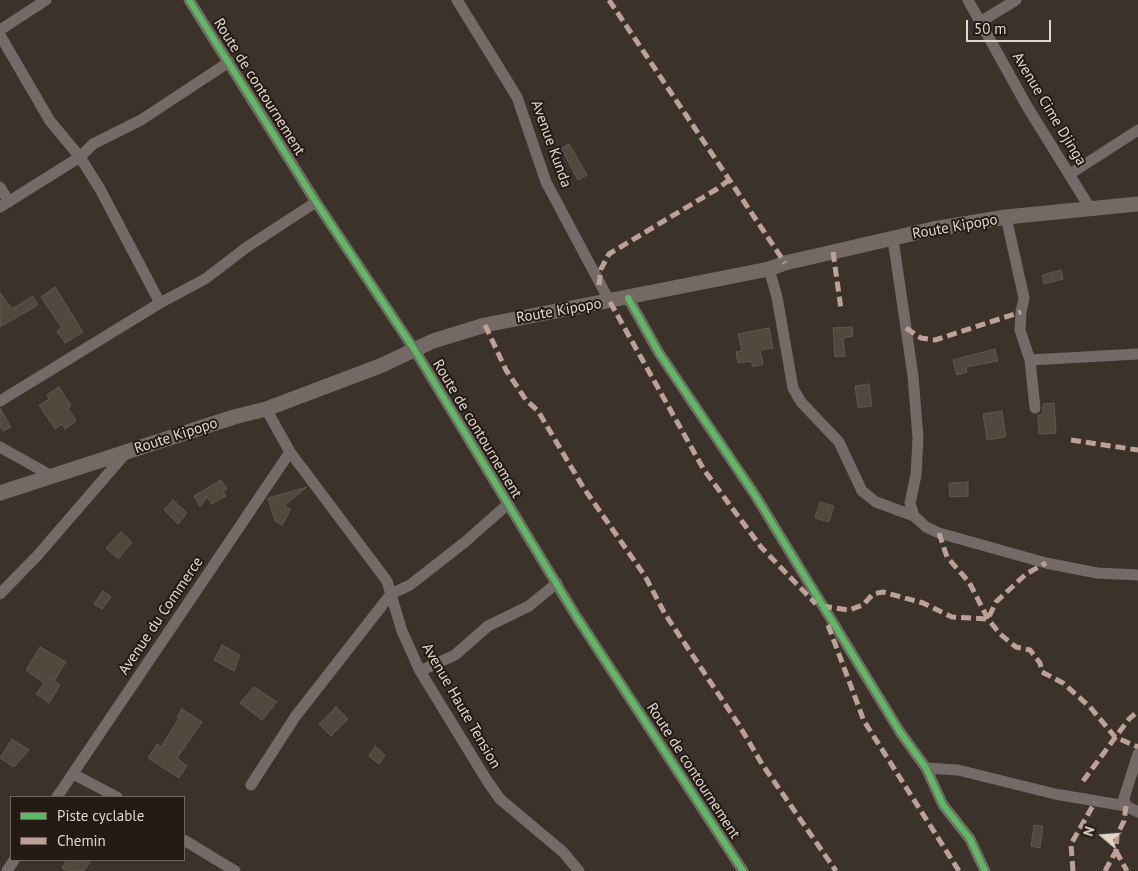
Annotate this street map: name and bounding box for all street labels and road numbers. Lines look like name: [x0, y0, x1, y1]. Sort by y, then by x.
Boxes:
street label: Route de contournement: [209, 15, 309, 159]
street label: Avenue Cime Djinga: [1008, 49, 1090, 169]
street label: Avenue Kunda: [527, 98, 575, 190]
street label: Route Kipopo: [911, 211, 999, 243]
street label: Route Kipopo: [515, 295, 603, 327]
street label: Route de contournement: [429, 357, 525, 501]
street label: Route Kipopo: [132, 414, 220, 458]
street label: Avenue du Commerce: [115, 554, 207, 678]
street label: Avenue Haute Tension: [418, 640, 504, 772]
street label: Route de contournement: [642, 700, 744, 842]

